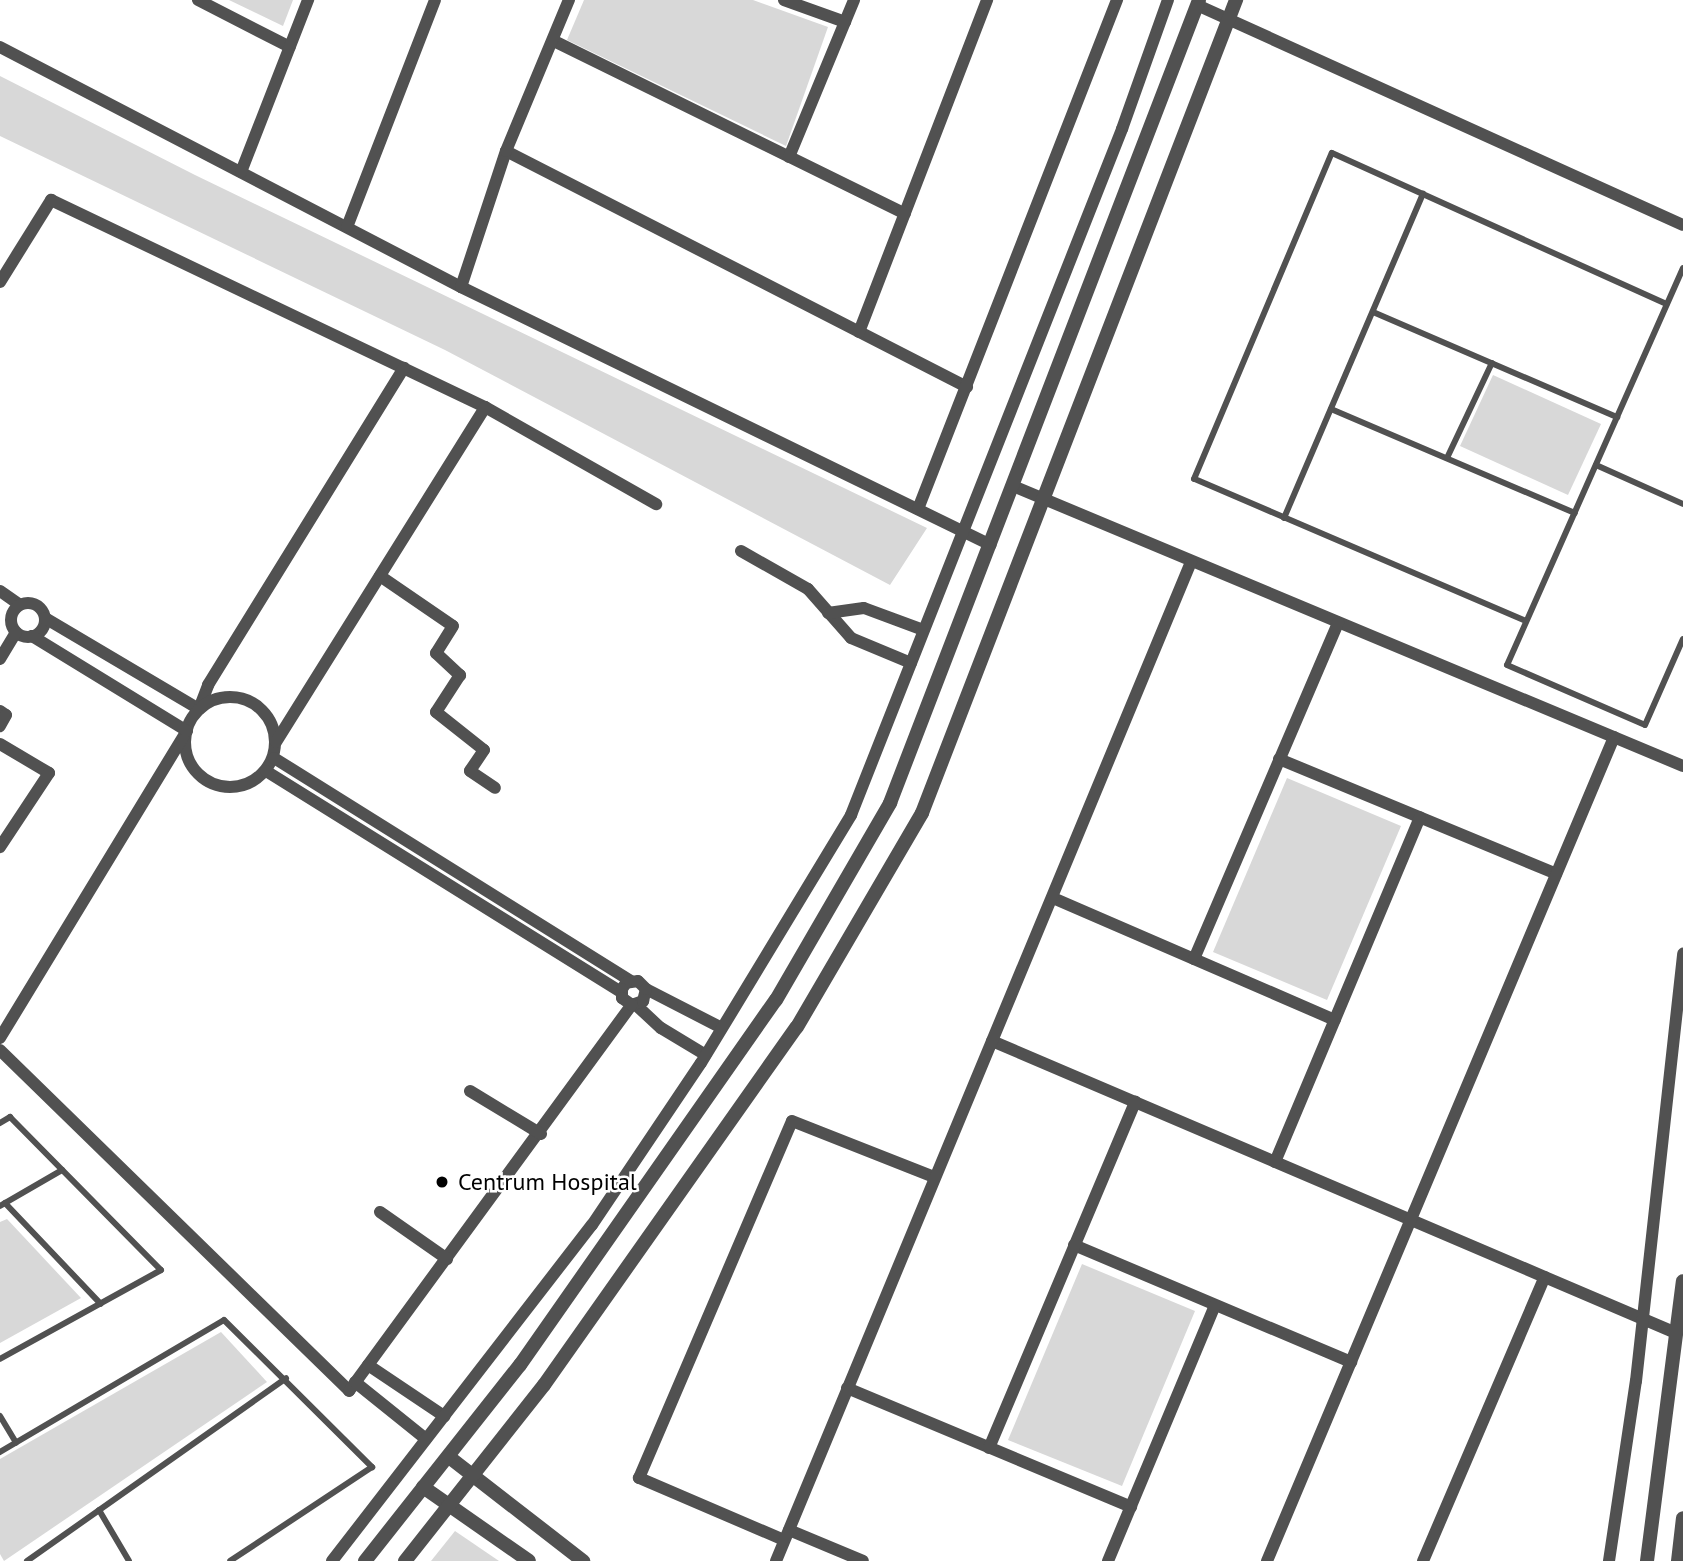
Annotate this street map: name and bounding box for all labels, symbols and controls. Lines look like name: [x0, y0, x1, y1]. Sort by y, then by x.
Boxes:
place label: Centrum Hospital: [458, 1168, 637, 1196]
marker: Centrum Hospital: [432, 1172, 452, 1192]

